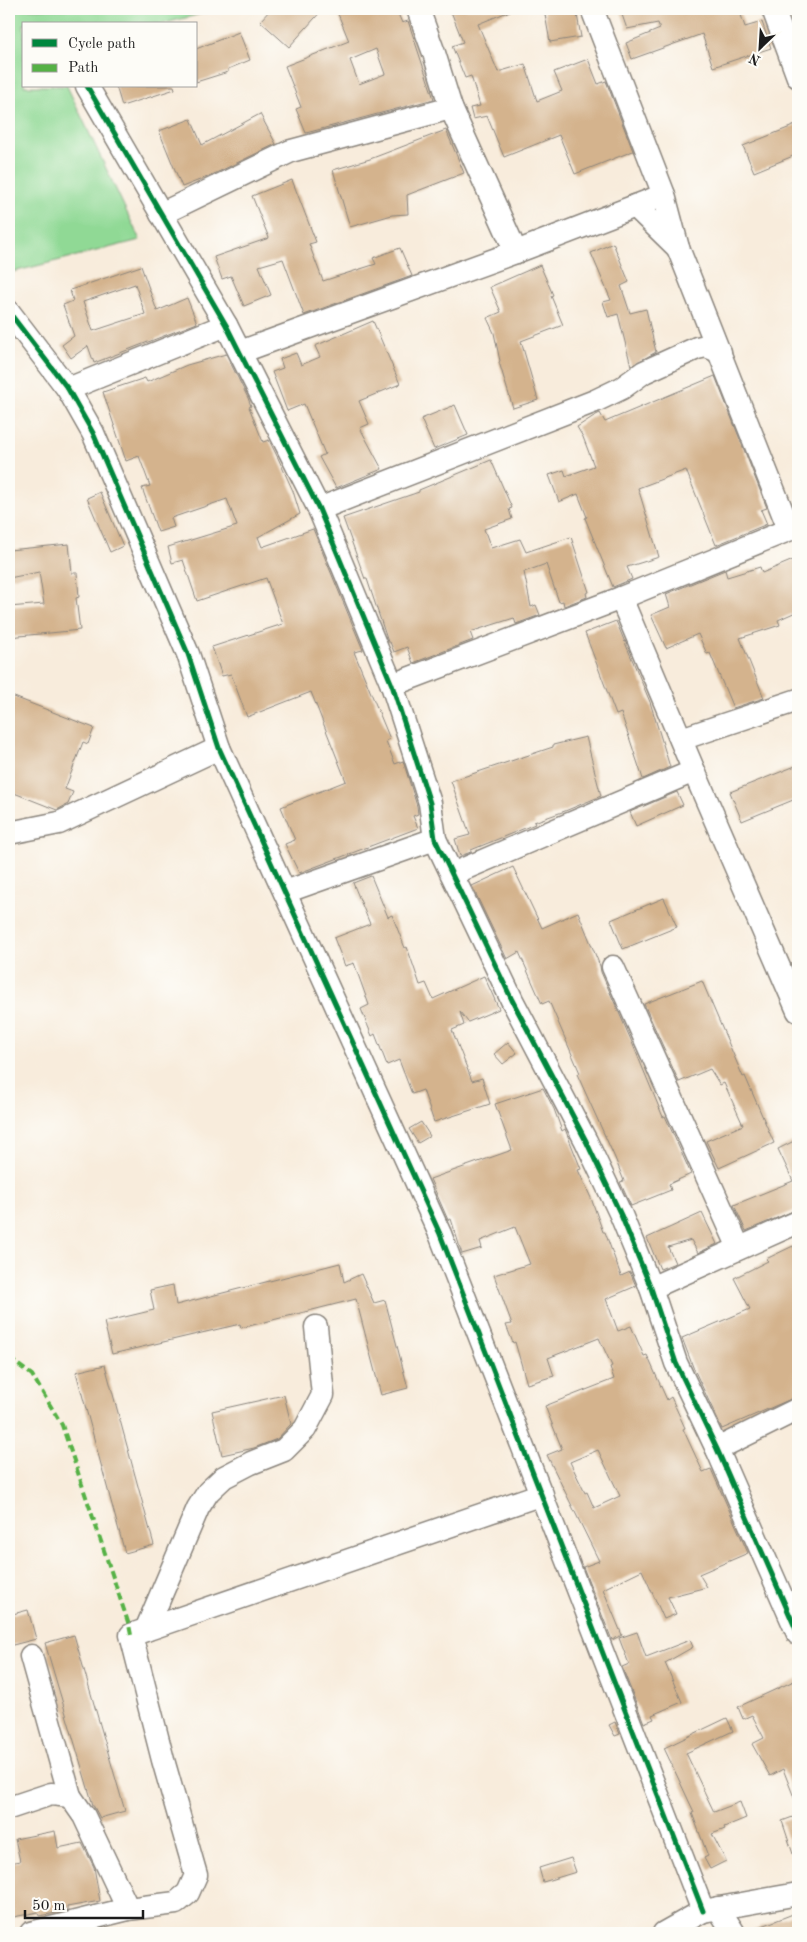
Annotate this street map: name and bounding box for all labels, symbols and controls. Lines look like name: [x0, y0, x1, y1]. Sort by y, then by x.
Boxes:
legend: [22, 22, 198, 88]
north arrow: [734, 22, 784, 72]
text: Cycle path: [68, 37, 136, 52]
text: N: [747, 50, 763, 67]
text: Path: [68, 61, 98, 76]
scale bar: [25, 1887, 142, 1919]
text: 50 m: [32, 1899, 66, 1914]

